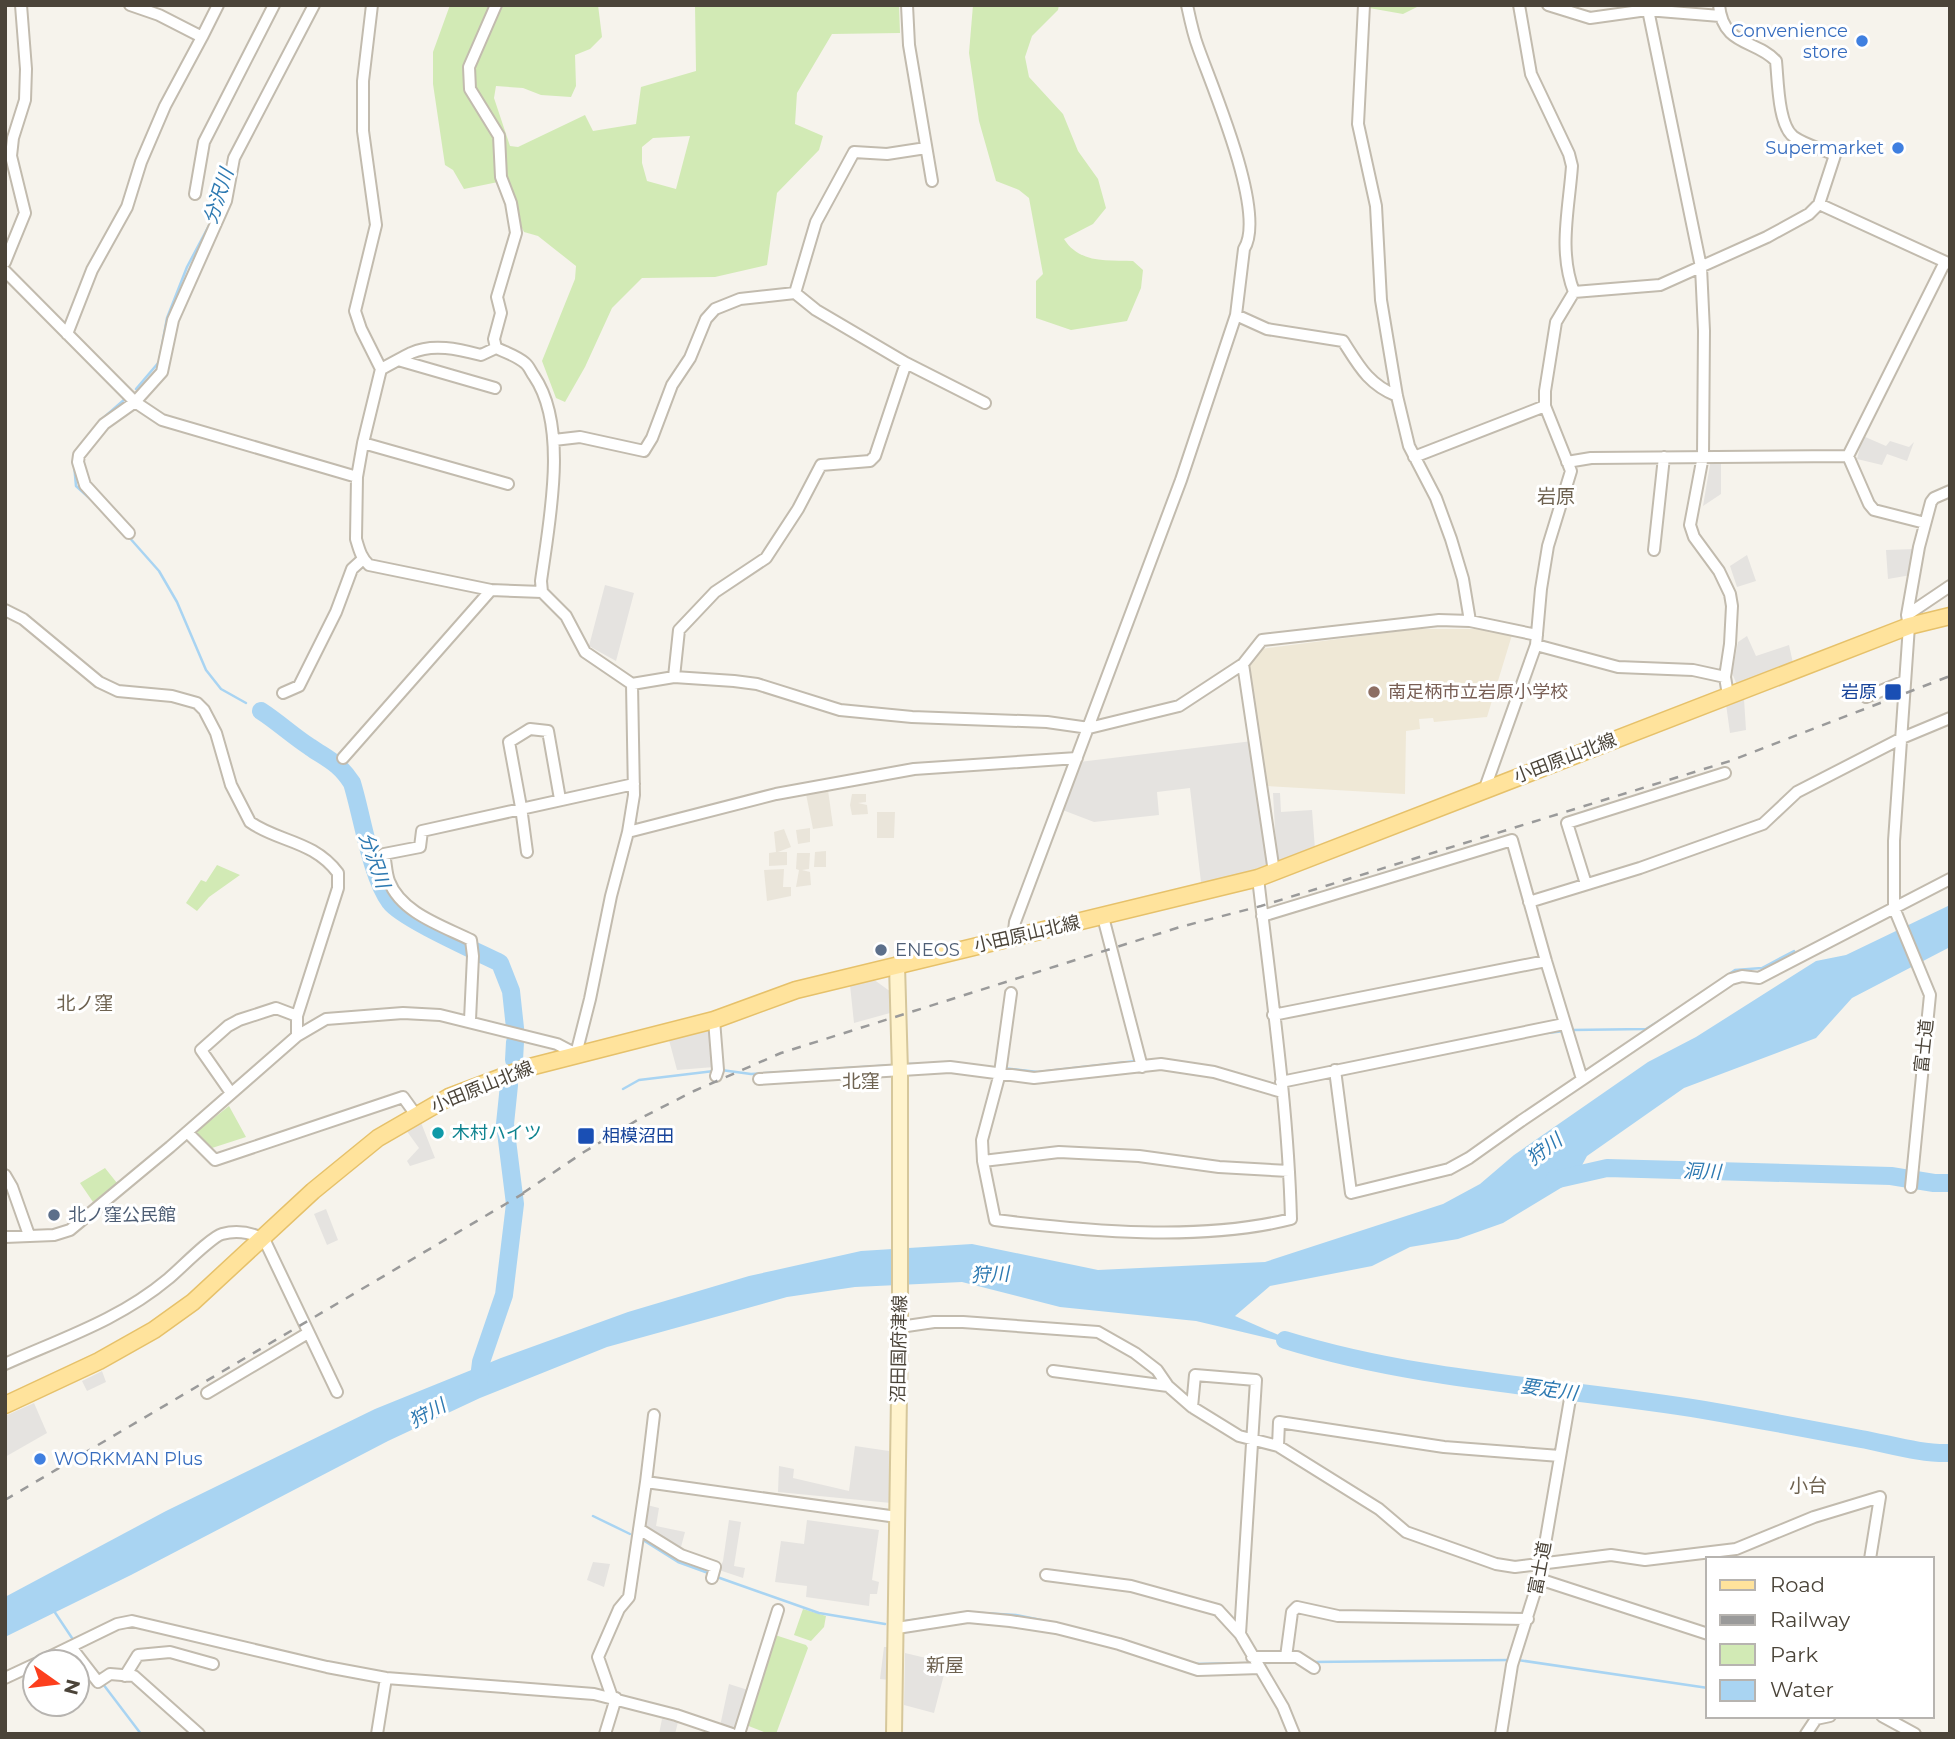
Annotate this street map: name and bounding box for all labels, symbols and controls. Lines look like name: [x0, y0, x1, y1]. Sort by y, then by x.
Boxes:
place label: Convenience store: [1731, 20, 1848, 63]
marker: Convenience store: [1854, 33, 1870, 49]
place label: Supermarket: [1765, 137, 1884, 159]
marker: Supermarket: [1890, 140, 1906, 156]
water label: 分沢川: [199, 164, 239, 227]
district label: 岩原: [1537, 485, 1575, 508]
place label: 南足柄市立岩原小学校: [1388, 681, 1568, 703]
place label: 岩原: [1841, 681, 1877, 703]
marker: 岩原: [1883, 682, 1903, 702]
marker: 南足柄市立岩原小学校: [1366, 684, 1382, 700]
street label: 小田原山北線: [1511, 728, 1619, 788]
water label: 分沢川: [354, 829, 395, 893]
street label: 小田原山北線: [972, 911, 1082, 957]
place label: ENEOS: [895, 939, 960, 961]
marker: ENEOS: [873, 942, 889, 958]
district label: 北ノ窪: [56, 992, 114, 1015]
street label: 富士道: [1910, 1018, 1938, 1074]
street label: 小田原山北線: [428, 1057, 536, 1117]
district label: 北窪: [842, 1070, 880, 1093]
place label: 木村ハイツ: [452, 1122, 542, 1144]
marker: 木村ハイツ: [430, 1125, 446, 1141]
place label: 相模沼田: [602, 1125, 674, 1147]
marker: 相模沼田: [576, 1126, 596, 1146]
water label: 狩川: [1522, 1128, 1568, 1170]
water label: 洞川: [1683, 1159, 1723, 1184]
place label: 北ノ窪公民館: [68, 1204, 176, 1226]
marker: 北ノ窪公民館: [46, 1207, 62, 1223]
water label: 狩川: [971, 1262, 1011, 1287]
street label: 沼田国府津線: [887, 1295, 911, 1403]
water label: 要定川: [1519, 1374, 1581, 1405]
water label: 狩川: [405, 1393, 451, 1433]
place label: WORKMAN Plus: [54, 1448, 203, 1470]
marker: WORKMAN Plus: [32, 1451, 48, 1467]
district label: 小台: [1789, 1474, 1827, 1497]
street label: 富士道: [1524, 1539, 1556, 1597]
legend: [1706, 1557, 1934, 1718]
text: Road: [1770, 1572, 1825, 1597]
text: Railway: [1770, 1607, 1851, 1632]
text: Park: [1770, 1642, 1818, 1667]
north arrow: [21, 1648, 91, 1718]
district label: 新屋: [926, 1654, 964, 1677]
text: N: [59, 1677, 85, 1697]
text: Water: [1770, 1677, 1834, 1702]

